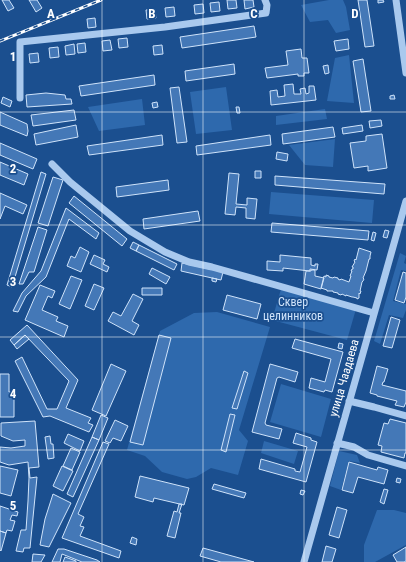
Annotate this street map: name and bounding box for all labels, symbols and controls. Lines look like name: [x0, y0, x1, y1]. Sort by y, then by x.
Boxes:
text: A: [47, 6, 55, 21]
text: B: [148, 6, 156, 21]
text: C: [250, 6, 258, 21]
text: D: [351, 6, 359, 21]
text: 1: [10, 49, 16, 64]
text: 2: [10, 161, 17, 176]
text: 3: [10, 274, 16, 289]
park label: Сквер целинников: [263, 295, 323, 323]
street label: улица Чаадаева: [326, 337, 362, 418]
text: 4: [10, 386, 17, 401]
text: 5: [10, 498, 17, 513]

